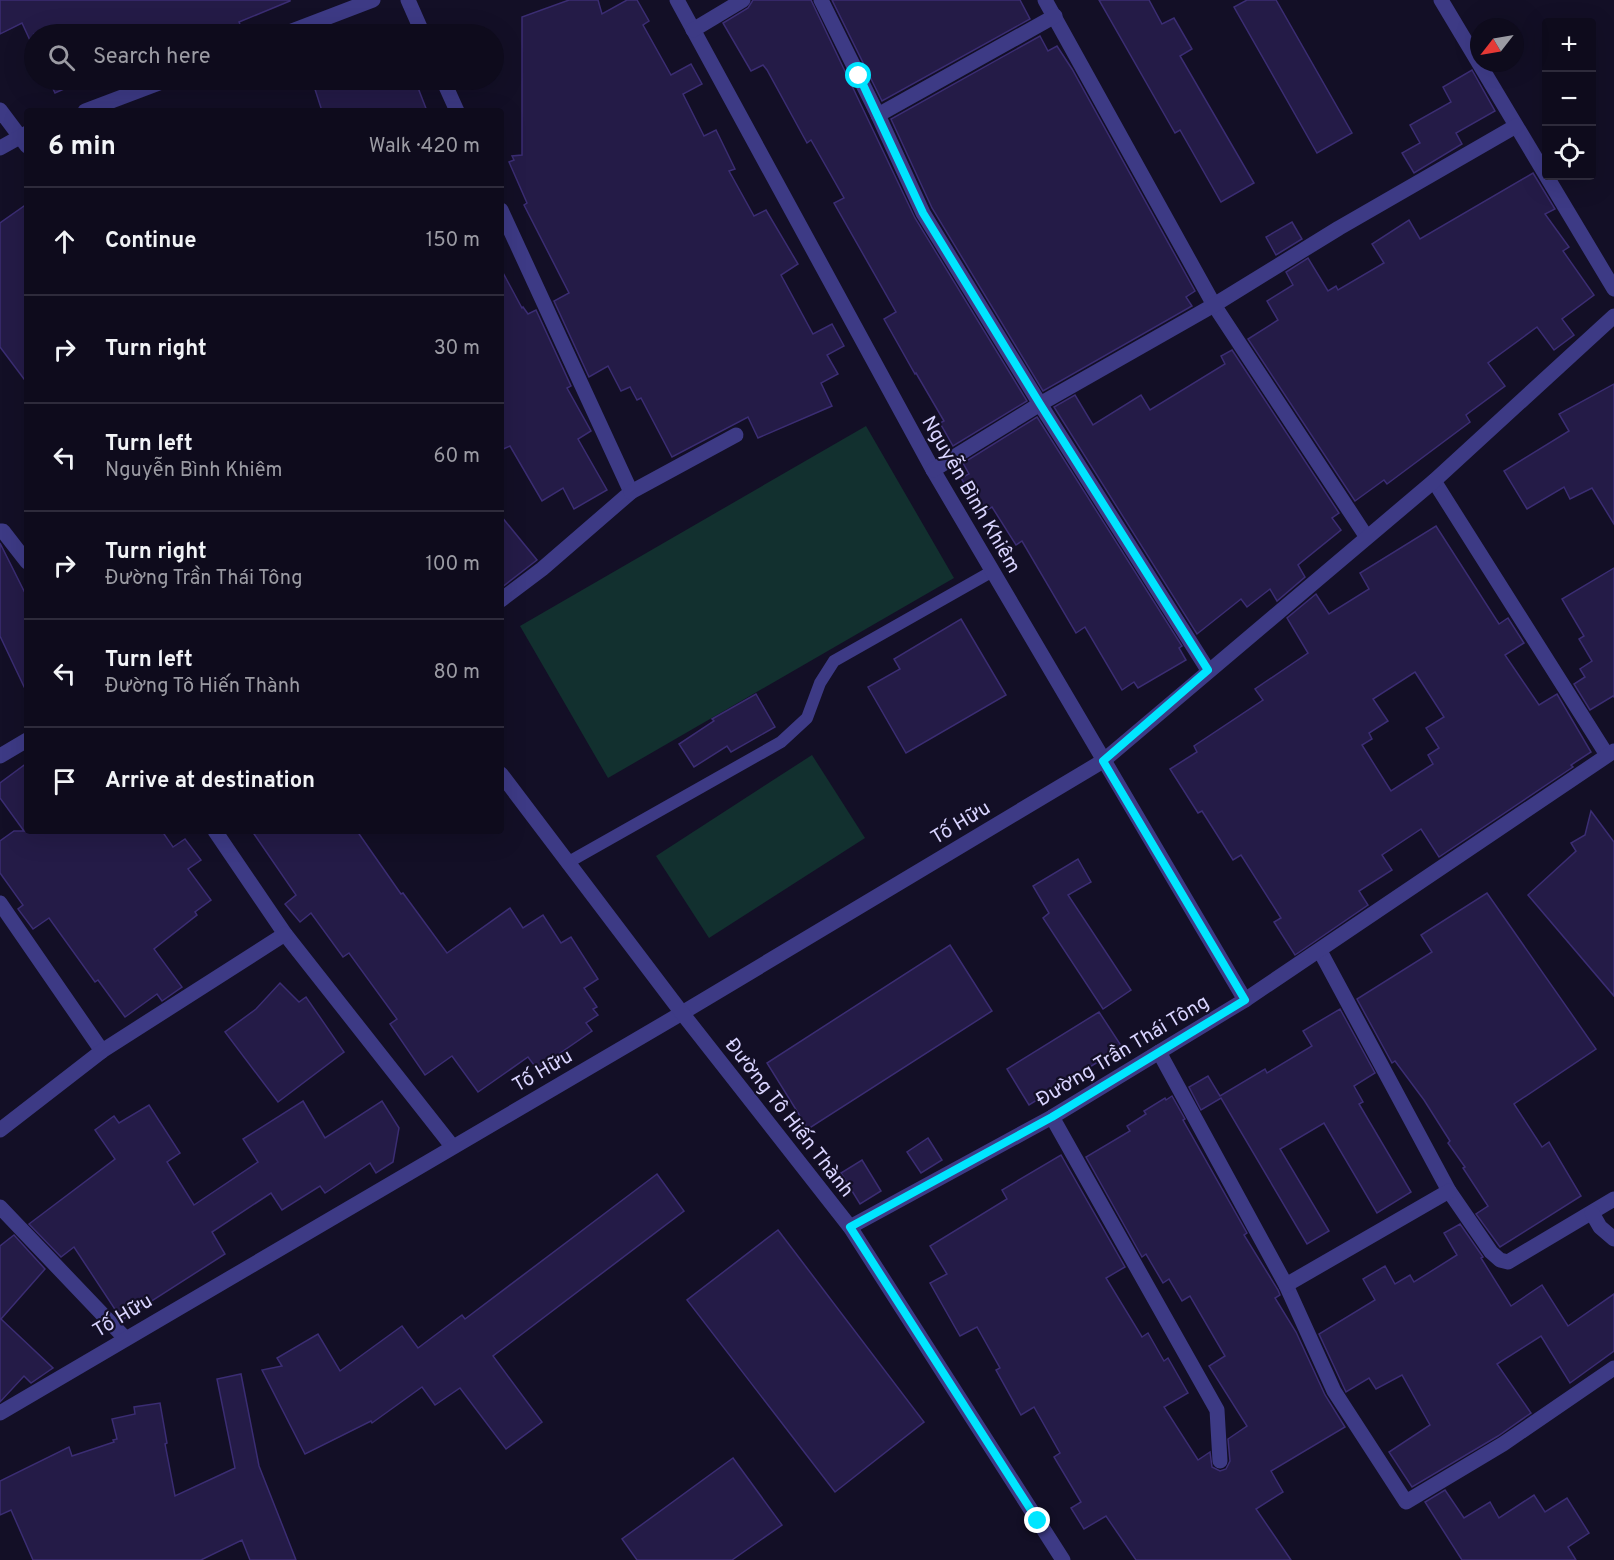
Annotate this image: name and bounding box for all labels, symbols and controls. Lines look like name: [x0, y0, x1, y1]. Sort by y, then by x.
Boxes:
north arrow: [1470, 18, 1524, 72]
map controls: [1542, 18, 1596, 180]
button: +: [1542, 18, 1596, 72]
search box: [24, 24, 504, 90]
icon: search: [45, 41, 78, 74]
text: Search here: [93, 44, 211, 71]
route start: [845, 62, 871, 88]
button: −: [1542, 72, 1596, 126]
button: locate: [1542, 126, 1596, 180]
text: 6 min: [48, 131, 116, 164]
text: Walk · 420 m: [369, 134, 480, 160]
icon: ahead: [48, 225, 81, 258]
text: Continue: [105, 228, 196, 255]
text: 150 m: [426, 228, 480, 254]
icon: right: [48, 333, 81, 366]
text: Turn right: [105, 336, 207, 363]
text: 30 m: [434, 336, 480, 362]
street label: Nguyễn Bình Khiêm: [915, 411, 1028, 578]
text: Turn left: [105, 431, 193, 458]
icon: left: [48, 441, 81, 474]
text: 60 m: [434, 444, 480, 470]
text: Nguyễn Bình Khiêm: [105, 458, 282, 484]
text: Turn right: [105, 539, 207, 566]
icon: right: [48, 549, 81, 582]
text: 100 m: [425, 552, 480, 578]
text: Đường Trần Thái Tông: [105, 566, 303, 592]
text: Turn left: [105, 647, 193, 674]
icon: left: [48, 657, 81, 690]
text: 80 m: [434, 660, 480, 686]
text: Đường Tô Hiến Thành: [105, 674, 300, 700]
icon: arrive: [48, 765, 81, 798]
text: Arrive at destination: [105, 768, 315, 795]
street label: Tố Hữu: [926, 795, 996, 852]
street label: Đường Trần Thái Tông: [1031, 989, 1214, 1114]
street label: Đường Tô Hiến Thành: [718, 1033, 860, 1203]
street label: Tố Hữu: [508, 1043, 578, 1099]
street label: Tố Hữu: [88, 1288, 158, 1345]
route end: [1024, 1507, 1050, 1533]

